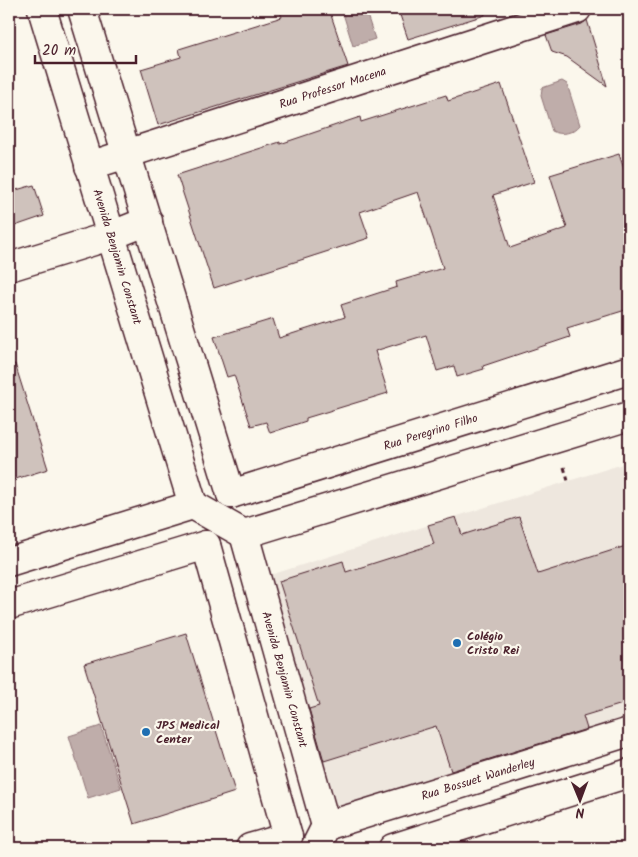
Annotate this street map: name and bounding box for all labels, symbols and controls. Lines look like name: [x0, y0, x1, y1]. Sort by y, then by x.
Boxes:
scale bar: [35, 32, 136, 64]
text: 20 m: [42, 39, 76, 63]
street label: Rua Professor Macena: [277, 62, 389, 114]
street label: Avenida Benjamin Constant: [87, 187, 147, 327]
street label: Rua Peregrino Filho: [381, 409, 480, 456]
street label: Avenida Benjamin Constant: [256, 609, 313, 750]
place label: Colégio Cristo Rei: [467, 627, 520, 660]
marker: Colégio Cristo Rei: [451, 637, 463, 649]
place label: JPS Medical Center: [156, 716, 220, 749]
marker: JPS Medical Center: [140, 726, 152, 738]
street label: Rua Bossuet Wanderley: [419, 753, 538, 806]
north arrow: [556, 774, 606, 824]
text: N: [575, 801, 585, 823]

